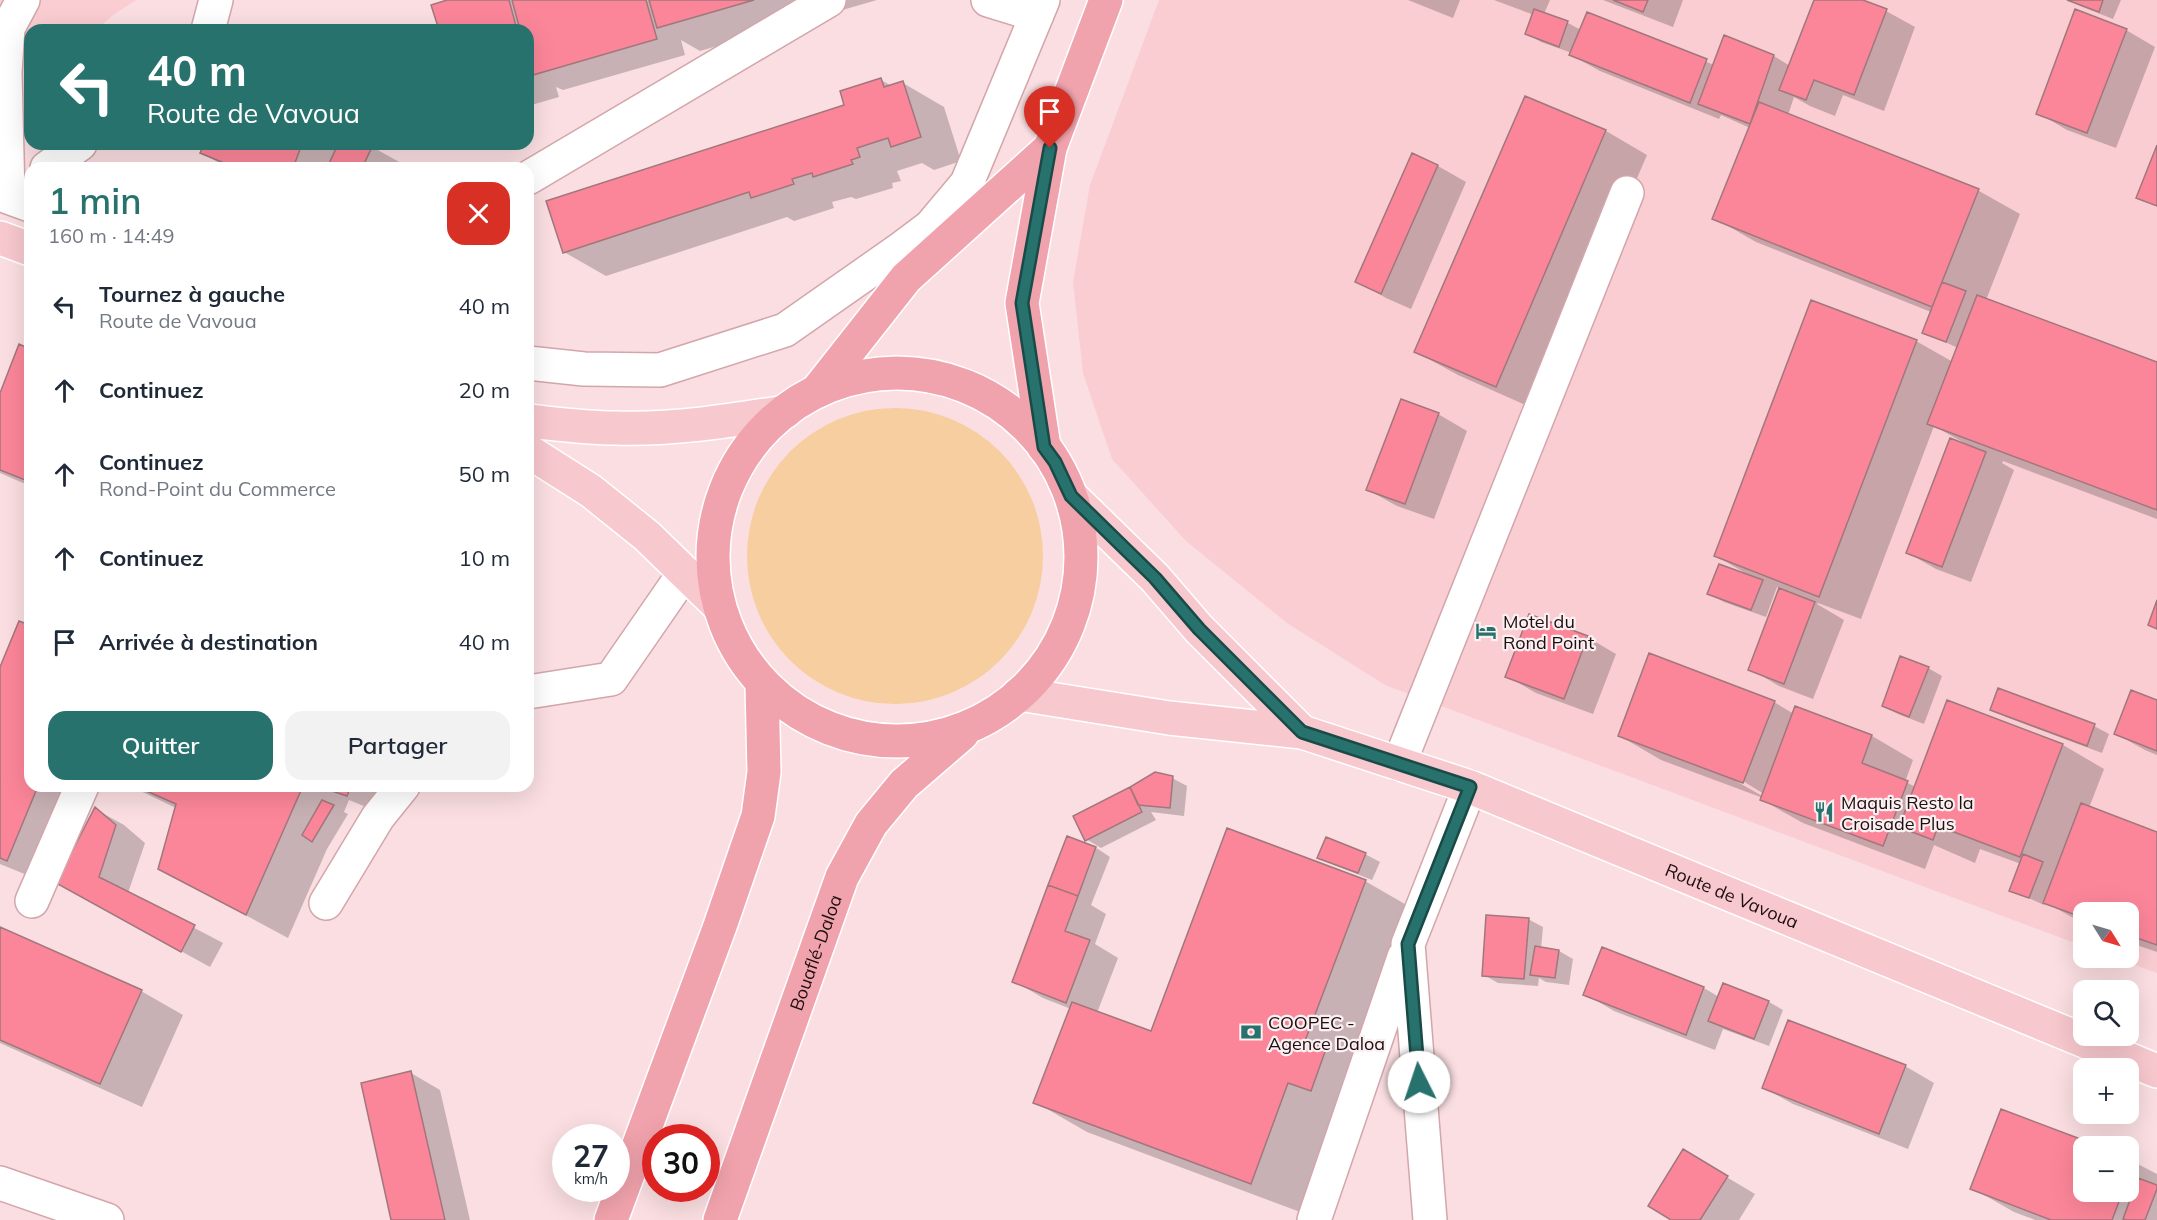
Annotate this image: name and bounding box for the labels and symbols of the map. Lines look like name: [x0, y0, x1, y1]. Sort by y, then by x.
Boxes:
pin: [1024, 86, 1075, 148]
place label: Motel du Rond Point: [1503, 610, 1594, 654]
hotel icon: Motel du Rond Point: [1474, 619, 1498, 643]
place label: Maquis Resto la Croisade Plus: [1841, 791, 1974, 835]
restaurant icon: Maquis Resto la Croisade Plus: [1812, 800, 1836, 824]
street label: Route de Vavoua: [1662, 858, 1802, 933]
street label: Bouaflé-Daloa: [784, 891, 846, 1014]
north arrow: [2073, 902, 2139, 968]
place label: COOPEC - Agence Daloa: [1268, 1011, 1385, 1055]
bank icon: COOPEC - Agence Daloa: [1239, 1020, 1263, 1044]
position arrow: [1387, 1050, 1451, 1114]
speed limit sign: 30: [642, 1124, 720, 1202]

